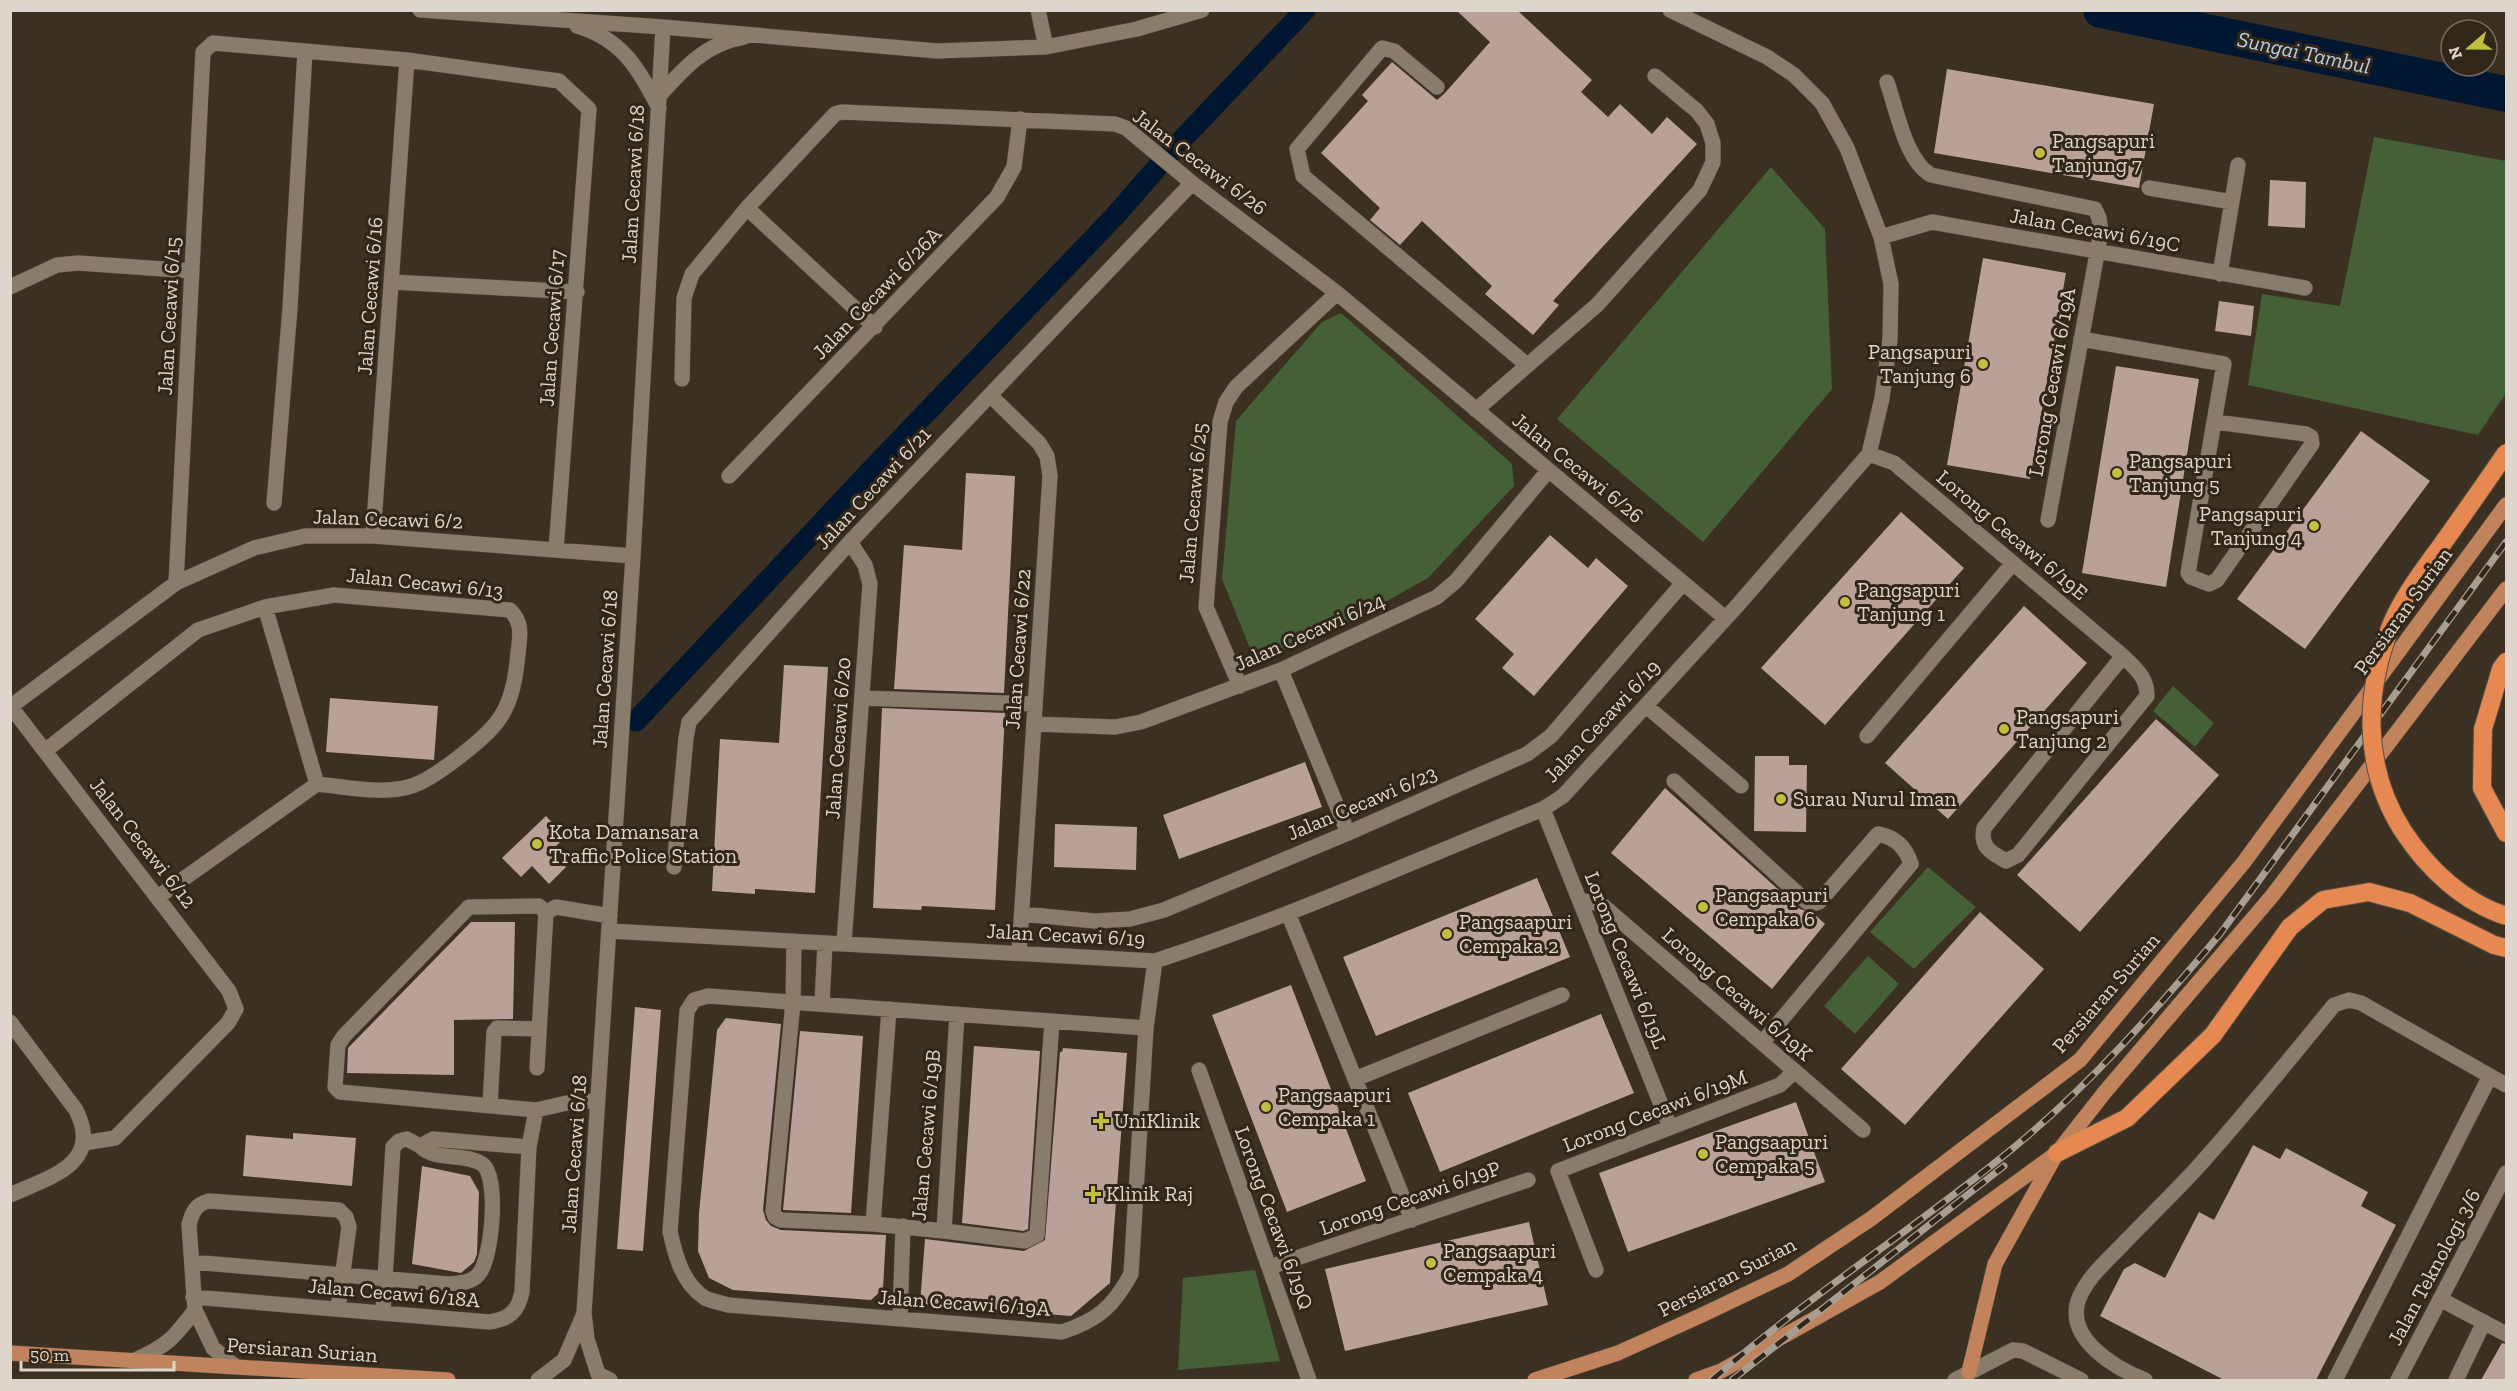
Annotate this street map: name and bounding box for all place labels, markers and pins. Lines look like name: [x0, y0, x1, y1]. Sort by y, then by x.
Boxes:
place label: Pangsapuri Tanjung 7: [2052, 128, 2155, 178]
marker: Pangsapuri Tanjung 7: [2033, 146, 2047, 160]
place label: Pangsapuri Tanjung 6: [1868, 339, 1971, 389]
marker: Pangsapuri Tanjung 6: [1976, 357, 1990, 371]
place label: Pangsapuri Tanjung 5: [2129, 448, 2232, 498]
marker: Pangsapuri Tanjung 5: [2110, 466, 2124, 480]
place label: Pangsapuri Tanjung 4: [2199, 501, 2302, 551]
marker: Pangsapuri Tanjung 4: [2307, 519, 2321, 533]
place label: Pangsapuri Tanjung 1: [1857, 577, 1960, 627]
marker: Pangsapuri Tanjung 1: [1838, 595, 1852, 609]
place label: Pangsapuri Tanjung 2: [2016, 704, 2119, 754]
marker: Pangsapuri Tanjung 2: [1997, 722, 2011, 736]
place label: Surau Nurul Iman: [1793, 786, 1956, 811]
marker: Surau Nurul Iman: [1774, 792, 1788, 806]
place label: Kota Damansara Traffic Police Station: [549, 819, 737, 868]
marker: Kota Damansara Traffic Police Station: [530, 837, 544, 851]
place label: Pangsaapuri Cempaka 6: [1715, 882, 1828, 931]
marker: Pangsaapuri Cempaka 6: [1696, 900, 1710, 914]
place label: Pangsaapuri Cempaka 2: [1459, 909, 1572, 958]
marker: Pangsaapuri Cempaka 2: [1440, 927, 1454, 941]
place label: Pangsaapuri Cempaka 1: [1278, 1082, 1391, 1131]
marker: Pangsaapuri Cempaka 1: [1259, 1100, 1273, 1114]
place label: UniKlinik: [1114, 1108, 1200, 1133]
marker: UniKlinik: [1092, 1112, 1110, 1130]
place label: Pangsaapuri Cempaka 5: [1715, 1129, 1828, 1178]
marker: Pangsaapuri Cempaka 5: [1696, 1147, 1710, 1161]
place label: Klinik Raj: [1106, 1181, 1193, 1207]
marker: Klinik Raj: [1084, 1185, 1102, 1203]
place label: Pangsaapuri Cempaka 4: [1443, 1238, 1556, 1287]
marker: Pangsaapuri Cempaka 4: [1424, 1256, 1438, 1270]

